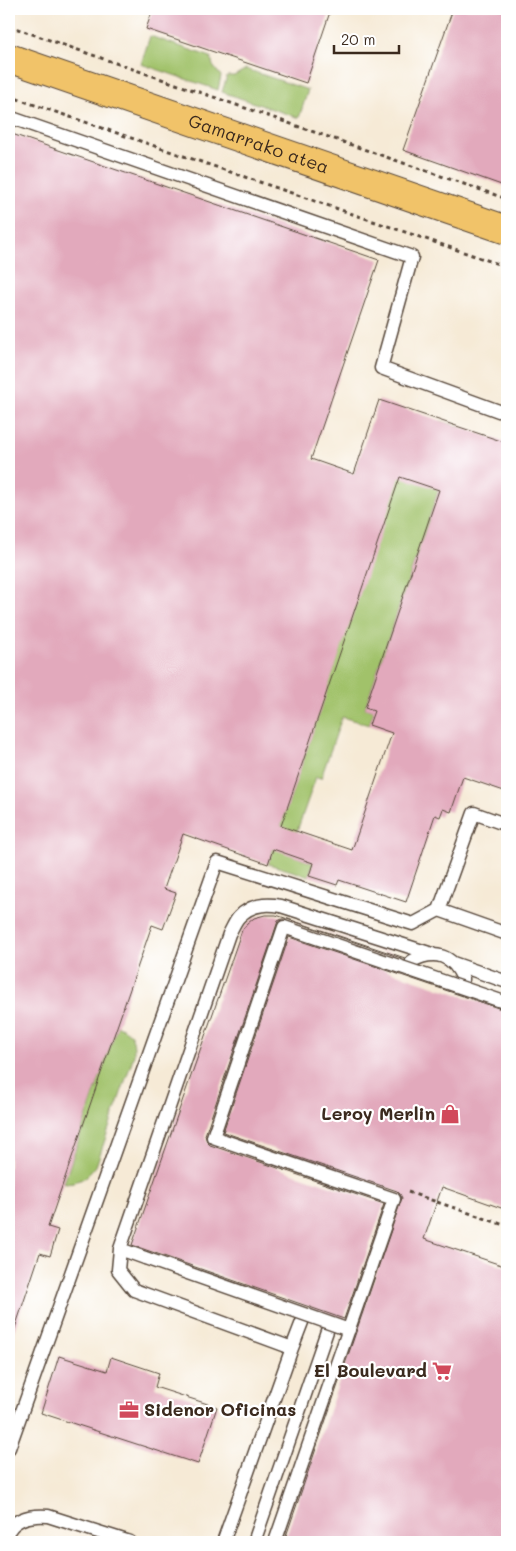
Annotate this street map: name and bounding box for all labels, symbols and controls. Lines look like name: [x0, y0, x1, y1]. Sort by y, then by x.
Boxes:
scale bar: [334, 22, 398, 54]
text: 20 m: [341, 29, 375, 49]
street label: Gamarrako atea: [185, 108, 332, 179]
place label: Leroy Merlin: [321, 1101, 435, 1125]
shop icon: Leroy Merlin: [439, 1103, 461, 1125]
place label: El Boulevard: [314, 1358, 427, 1382]
supermarket icon: El Boulevard: [431, 1360, 453, 1382]
place label: Sidenor Oficinas: [144, 1397, 296, 1421]
office icon: Sidenor Oficinas: [118, 1399, 140, 1421]

